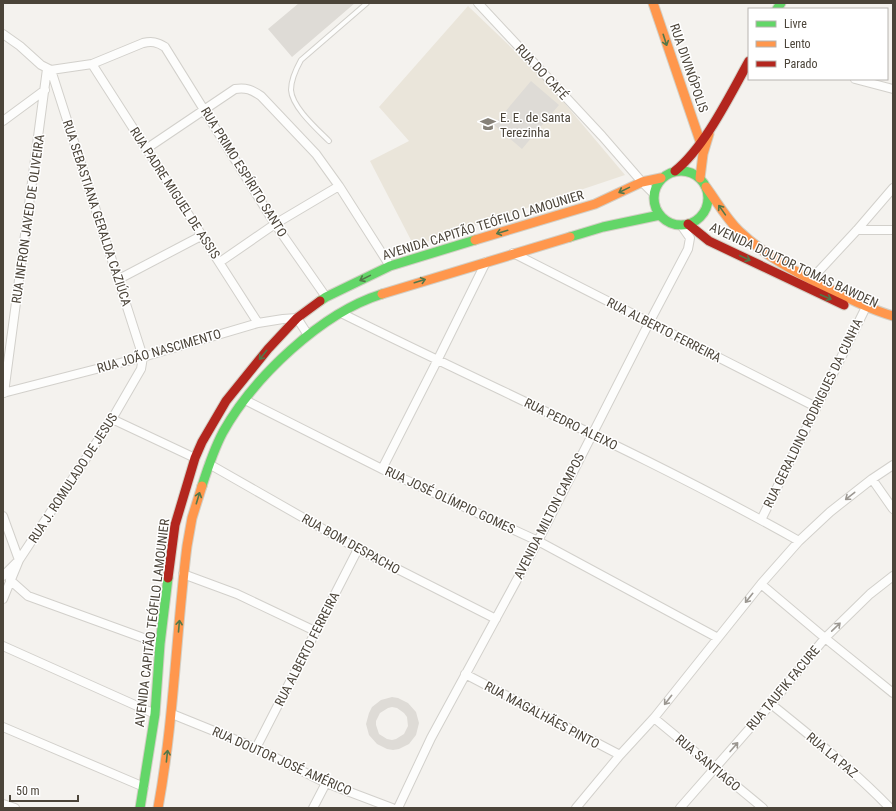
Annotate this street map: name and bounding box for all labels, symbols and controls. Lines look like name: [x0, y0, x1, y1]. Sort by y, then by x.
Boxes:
legend: [748, 8, 888, 80]
text: Livre: [784, 17, 807, 31]
street label: RUA DIVINÓPOLIS: [667, 22, 711, 115]
one-way arrow: [662, 34, 670, 46]
text: Lento: [784, 37, 811, 51]
street label: RUA DO CAFÉ: [513, 41, 571, 103]
text: Parado: [784, 57, 817, 71]
street label: RUA PRIMO ESPÍRITO SANTO: [198, 104, 290, 240]
place label: E. E. de Santa Terezinha: [500, 110, 571, 140]
school or university icon: E. E. de Santa Terezinha: [479, 115, 497, 133]
street label: RUA SEBASTIANA GERALDA CAZIÚCA: [60, 118, 134, 308]
street label: RUA PADRE MIGUEL DE ASSIS: [127, 124, 223, 262]
street label: RUA INFRON JAVED DE OLIVEIRA: [9, 133, 47, 305]
street label: AVENIDA CAPITÃO TEÓFILO LAMOUNIER: [380, 186, 586, 263]
one-way arrow: [619, 187, 631, 194]
one-way arrow: [718, 205, 726, 216]
street label: AVENIDA DOUTOR TOMAS BAWDEN: [707, 219, 881, 311]
one-way arrow: [495, 229, 508, 236]
one-way arrow: [739, 255, 751, 262]
one-way arrow: [360, 275, 372, 282]
one-way arrow: [414, 277, 426, 285]
one-way arrow: [820, 294, 832, 301]
street label: RUA ALBERTO FERREIRA: [604, 295, 724, 366]
street label: RUA GERALDINO RODRIGUES DA CUNHA: [761, 316, 866, 510]
street label: RUA JOÃO NASCIMENTO: [95, 325, 223, 376]
one-way arrow: [259, 350, 267, 361]
street label: RUA PEDRO ALEIXO: [522, 395, 620, 453]
street label: RUA J. ROMULADO DE JESUS: [25, 410, 121, 546]
street label: AVENIDA MILTON CAMPOS: [511, 450, 587, 581]
street label: RUA JOSÉ OLÍMPIO GOMES: [383, 463, 518, 537]
one-way arrow: [195, 492, 202, 505]
one-way arrow: [845, 492, 856, 500]
street label: RUA BOM DESPACHO: [299, 511, 403, 577]
street label: AVENIDA CAPITÃO TEÓFILO LAMOUNIER: [131, 518, 172, 728]
street label: RUA ALBERTO FERREIRA: [272, 589, 343, 709]
one-way arrow: [745, 593, 754, 604]
one-way arrow: [175, 620, 183, 633]
one-way arrow: [831, 622, 841, 632]
street label: RUA TAUFIK FACURE: [743, 643, 823, 733]
street label: RUA MAGALHÃES PINTO: [482, 677, 603, 752]
one-way arrow: [664, 694, 673, 705]
street label: RUA DOUTOR JOSÉ AMÉRICO: [210, 723, 354, 799]
street label: RUA LA PAZ: [803, 729, 861, 781]
street label: RUA SANTIAGO: [673, 732, 743, 794]
one-way arrow: [729, 742, 738, 753]
one-way arrow: [164, 750, 171, 763]
scale bar: [10, 777, 78, 803]
text: 50 m: [16, 784, 40, 798]

